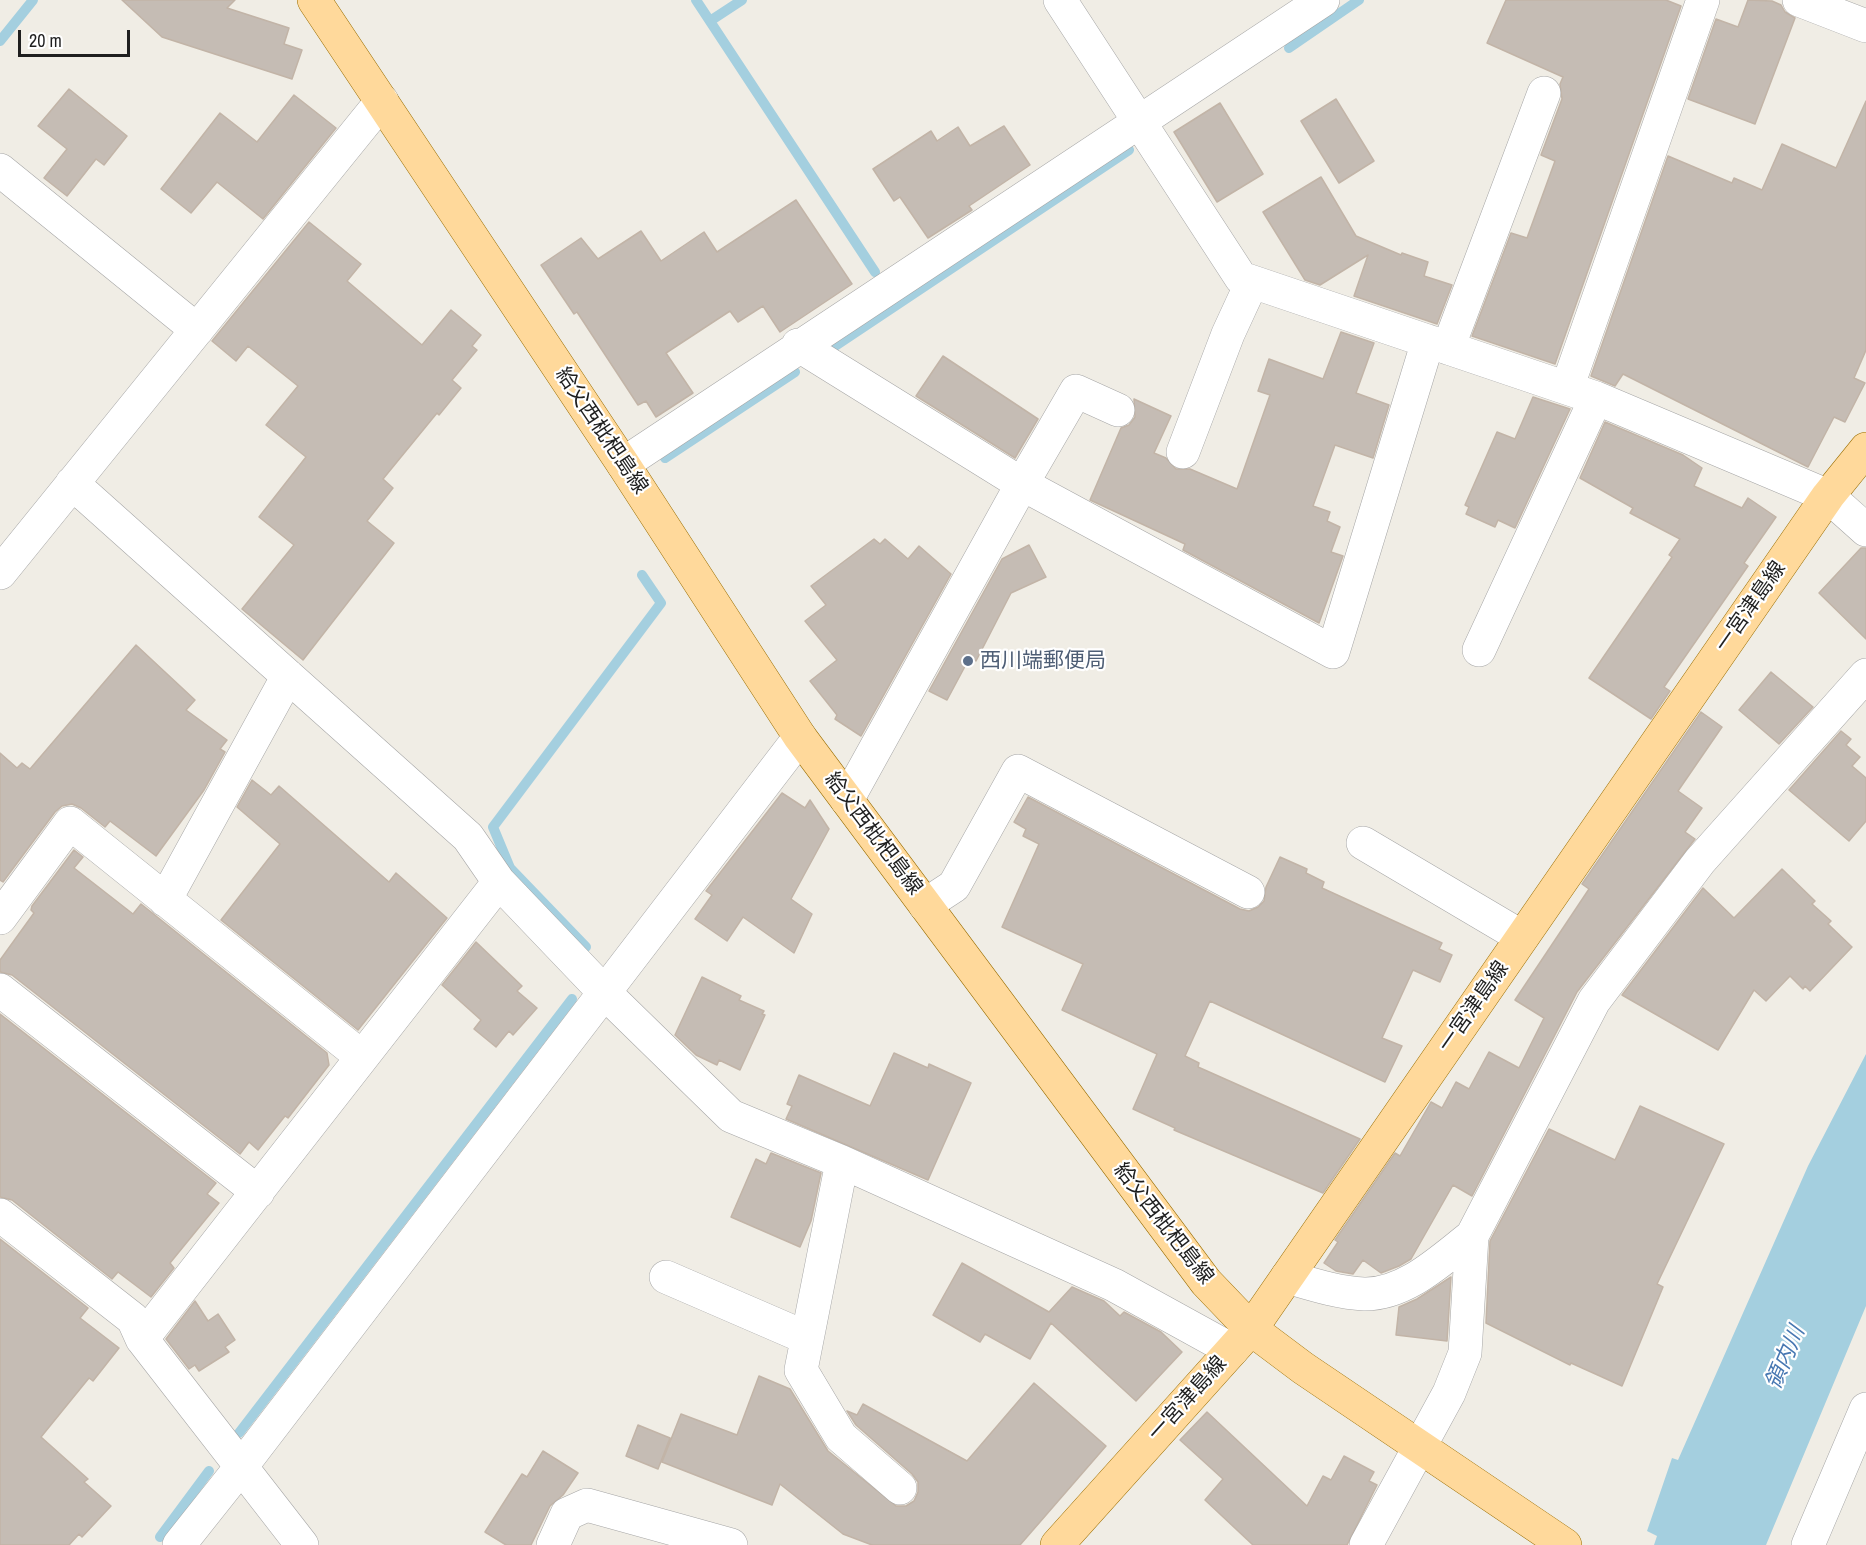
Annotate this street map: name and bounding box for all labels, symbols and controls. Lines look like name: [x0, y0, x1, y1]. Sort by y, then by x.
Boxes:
scale bar: [21, 18, 134, 56]
text: 20 m: [29, 28, 62, 53]
street label: 給父西枇杷島線: [549, 363, 653, 499]
street label: 一宮津島線: [1711, 557, 1791, 657]
place label: 西川端郵便局: [980, 648, 1106, 674]
marker: 西川端郵便局: [961, 654, 975, 668]
street label: 給父西枇杷島線: [819, 768, 927, 900]
street label: 一宮津島線: [1434, 957, 1514, 1057]
street label: 給父西枇杷島線: [1108, 1158, 1218, 1290]
water label: 領内川: [1761, 1322, 1811, 1394]
street label: 一宮津島線: [1144, 1352, 1232, 1446]

